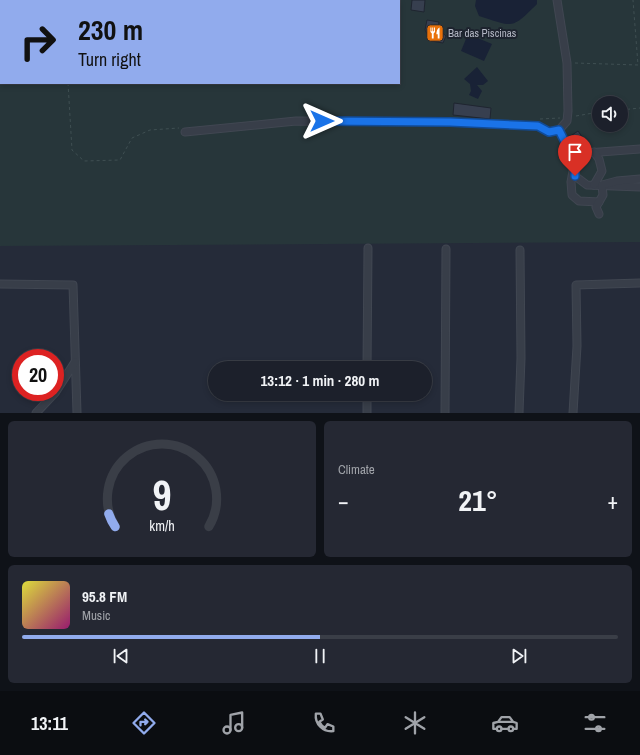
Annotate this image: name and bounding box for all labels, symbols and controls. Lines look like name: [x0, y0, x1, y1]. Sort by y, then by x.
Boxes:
text: 230 m: [78, 11, 143, 49]
icon: right: [12, 16, 64, 68]
restaurant icon: Bar das Piscinas: [425, 23, 445, 43]
place label: Bar das Piscinas: [448, 26, 517, 40]
text: Turn right: [78, 47, 141, 72]
map controls: [592, 96, 628, 132]
button: sound: [592, 96, 628, 132]
position arrow: [301, 100, 343, 142]
pin: [558, 135, 592, 176]
icon: arrive: [564, 141, 586, 163]
speed limit sign: 20: [12, 349, 64, 401]
text: 13:12 · 1 min · 280 m: [261, 370, 379, 391]
text: Climate: [338, 461, 375, 478]
text: 9: [153, 467, 171, 523]
text: 21°: [458, 480, 498, 520]
text: −: [338, 486, 349, 516]
text: +: [607, 486, 618, 516]
text: km/h: [149, 516, 175, 535]
text: 95.8 FM: [82, 586, 127, 607]
text: Music: [82, 607, 110, 624]
icon: previous: [110, 645, 132, 667]
icon: pause: [309, 645, 331, 667]
icon: next: [508, 645, 530, 667]
icon: directions: [130, 709, 158, 737]
icon: music: [220, 709, 248, 737]
icon: phone: [310, 709, 338, 737]
icon: climate: [401, 709, 429, 737]
icon: car: [491, 709, 519, 737]
icon: filters: [581, 709, 609, 737]
text: 13:11: [31, 711, 68, 736]

